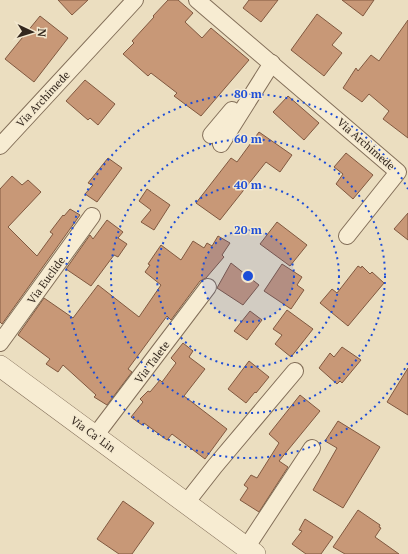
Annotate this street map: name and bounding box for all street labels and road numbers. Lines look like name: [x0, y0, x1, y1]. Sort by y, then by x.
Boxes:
street label: Via Archimede: [13, 68, 73, 130]
street label: Via Archimede: [334, 115, 398, 173]
street label: Via Euclide: [24, 253, 68, 306]
street label: Via Talete: [131, 338, 173, 386]
street label: Via Ca' Lin: [68, 413, 119, 455]

